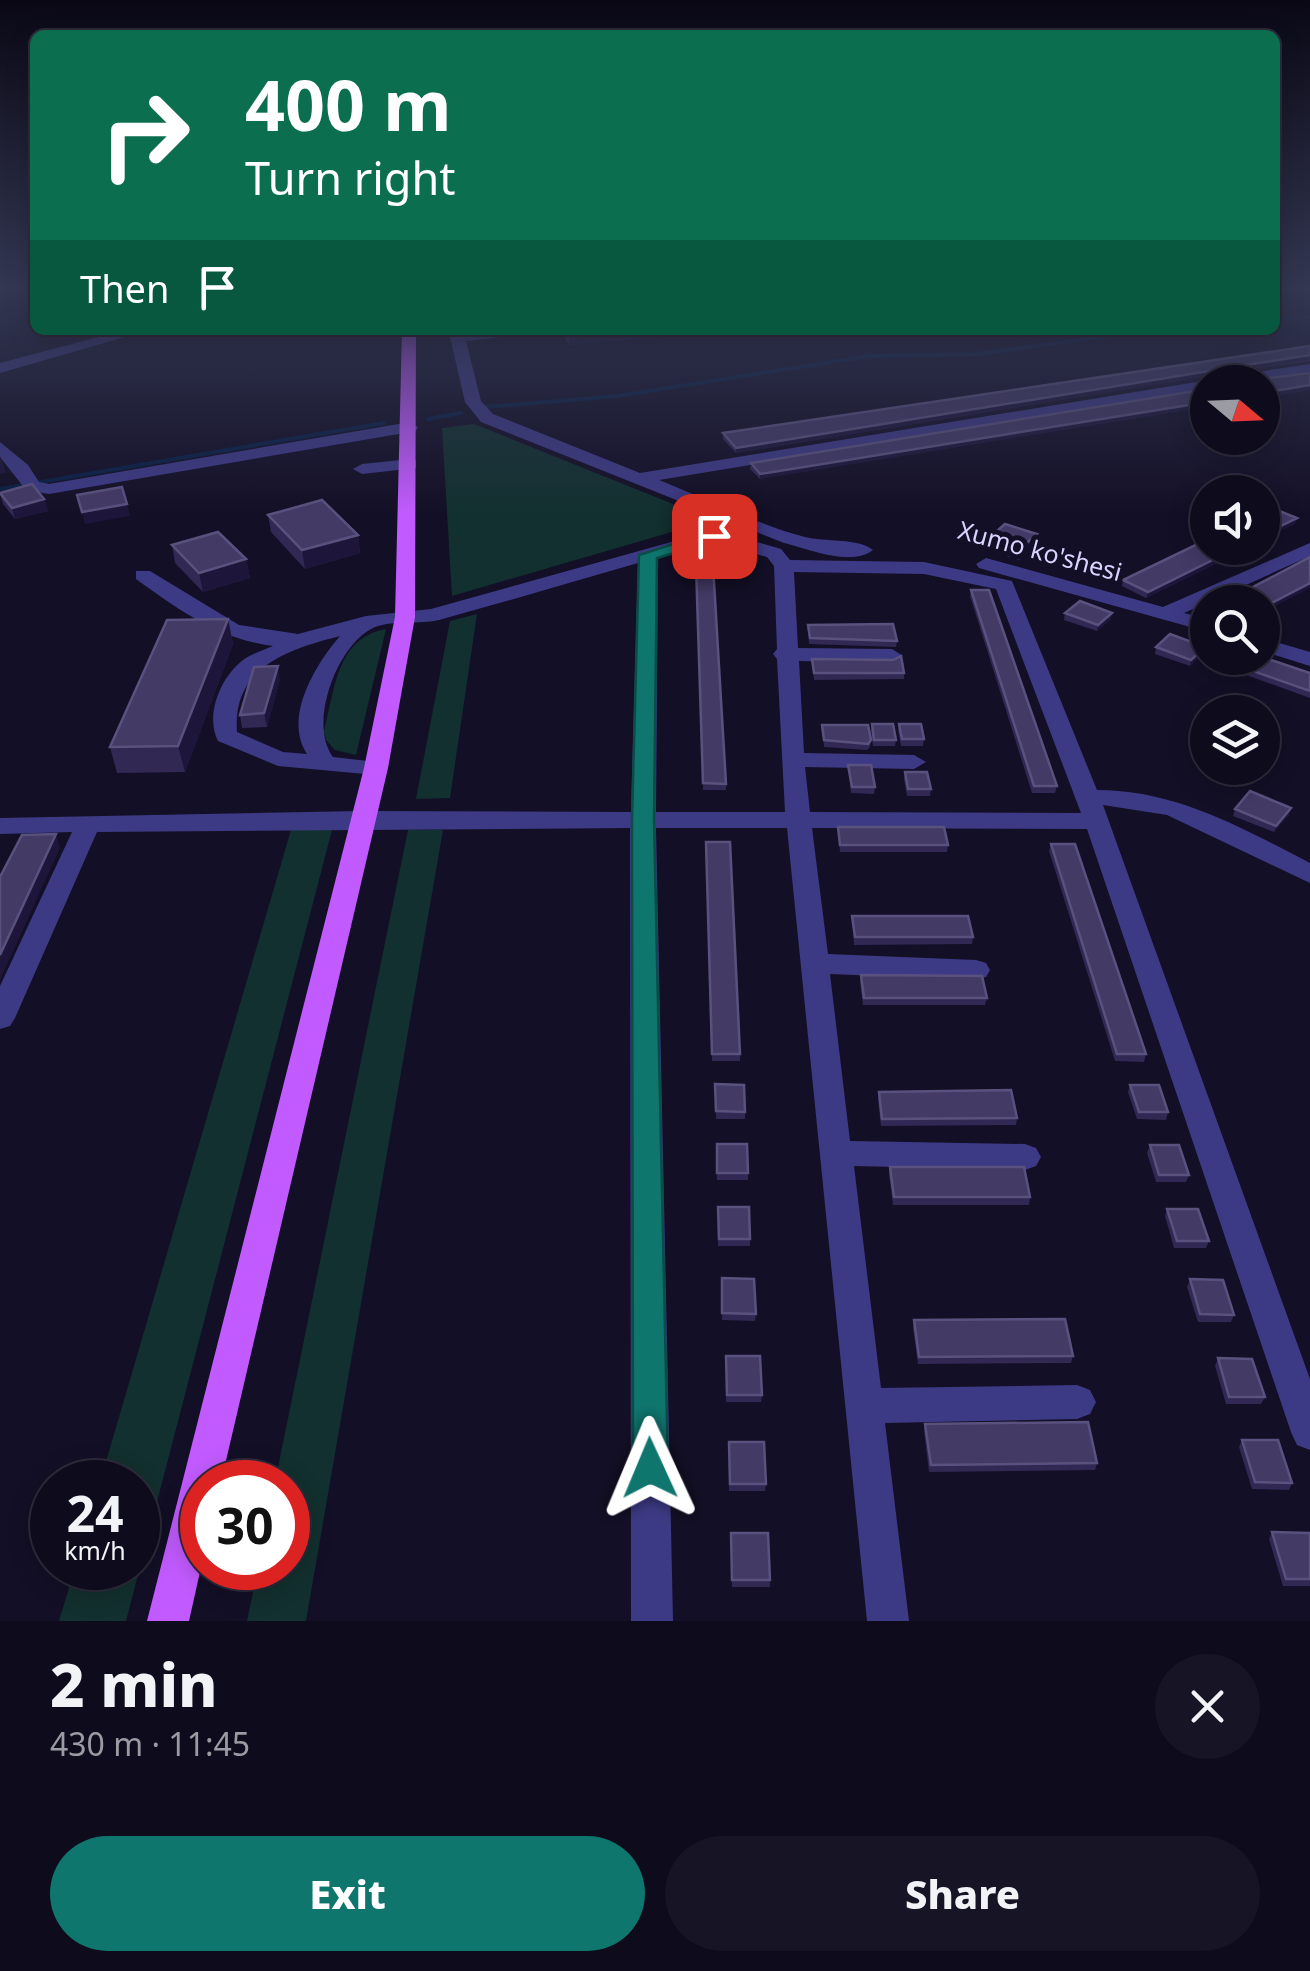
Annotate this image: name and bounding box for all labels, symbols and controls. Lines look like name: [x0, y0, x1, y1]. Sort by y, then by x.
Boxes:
text: 400 m: [245, 56, 452, 152]
icon: right: [80, 70, 210, 200]
text: Turn right: [245, 147, 456, 208]
icon: arrive: [190, 260, 245, 315]
text: Then: [80, 262, 170, 314]
north arrow: [1190, 365, 1280, 455]
map controls: [1190, 365, 1280, 785]
button: sound: [1190, 475, 1280, 565]
pin: [672, 494, 757, 579]
icon: arrive: [687, 509, 742, 564]
street label: Xumo ko'shesi: [955, 512, 1126, 588]
button: search: [1190, 585, 1280, 675]
button: layers: [1190, 695, 1280, 785]
position arrow: [598, 1416, 702, 1520]
speed limit sign: 30: [180, 1460, 310, 1590]
text: 24: [66, 1479, 124, 1547]
text: km/h: [64, 1533, 126, 1567]
text: 2 min: [50, 1643, 218, 1725]
button: close: [1155, 1654, 1260, 1759]
text: 430 m · 11:45: [50, 1722, 250, 1765]
button: Exit: [50, 1836, 645, 1951]
button: Share: [665, 1836, 1260, 1951]

